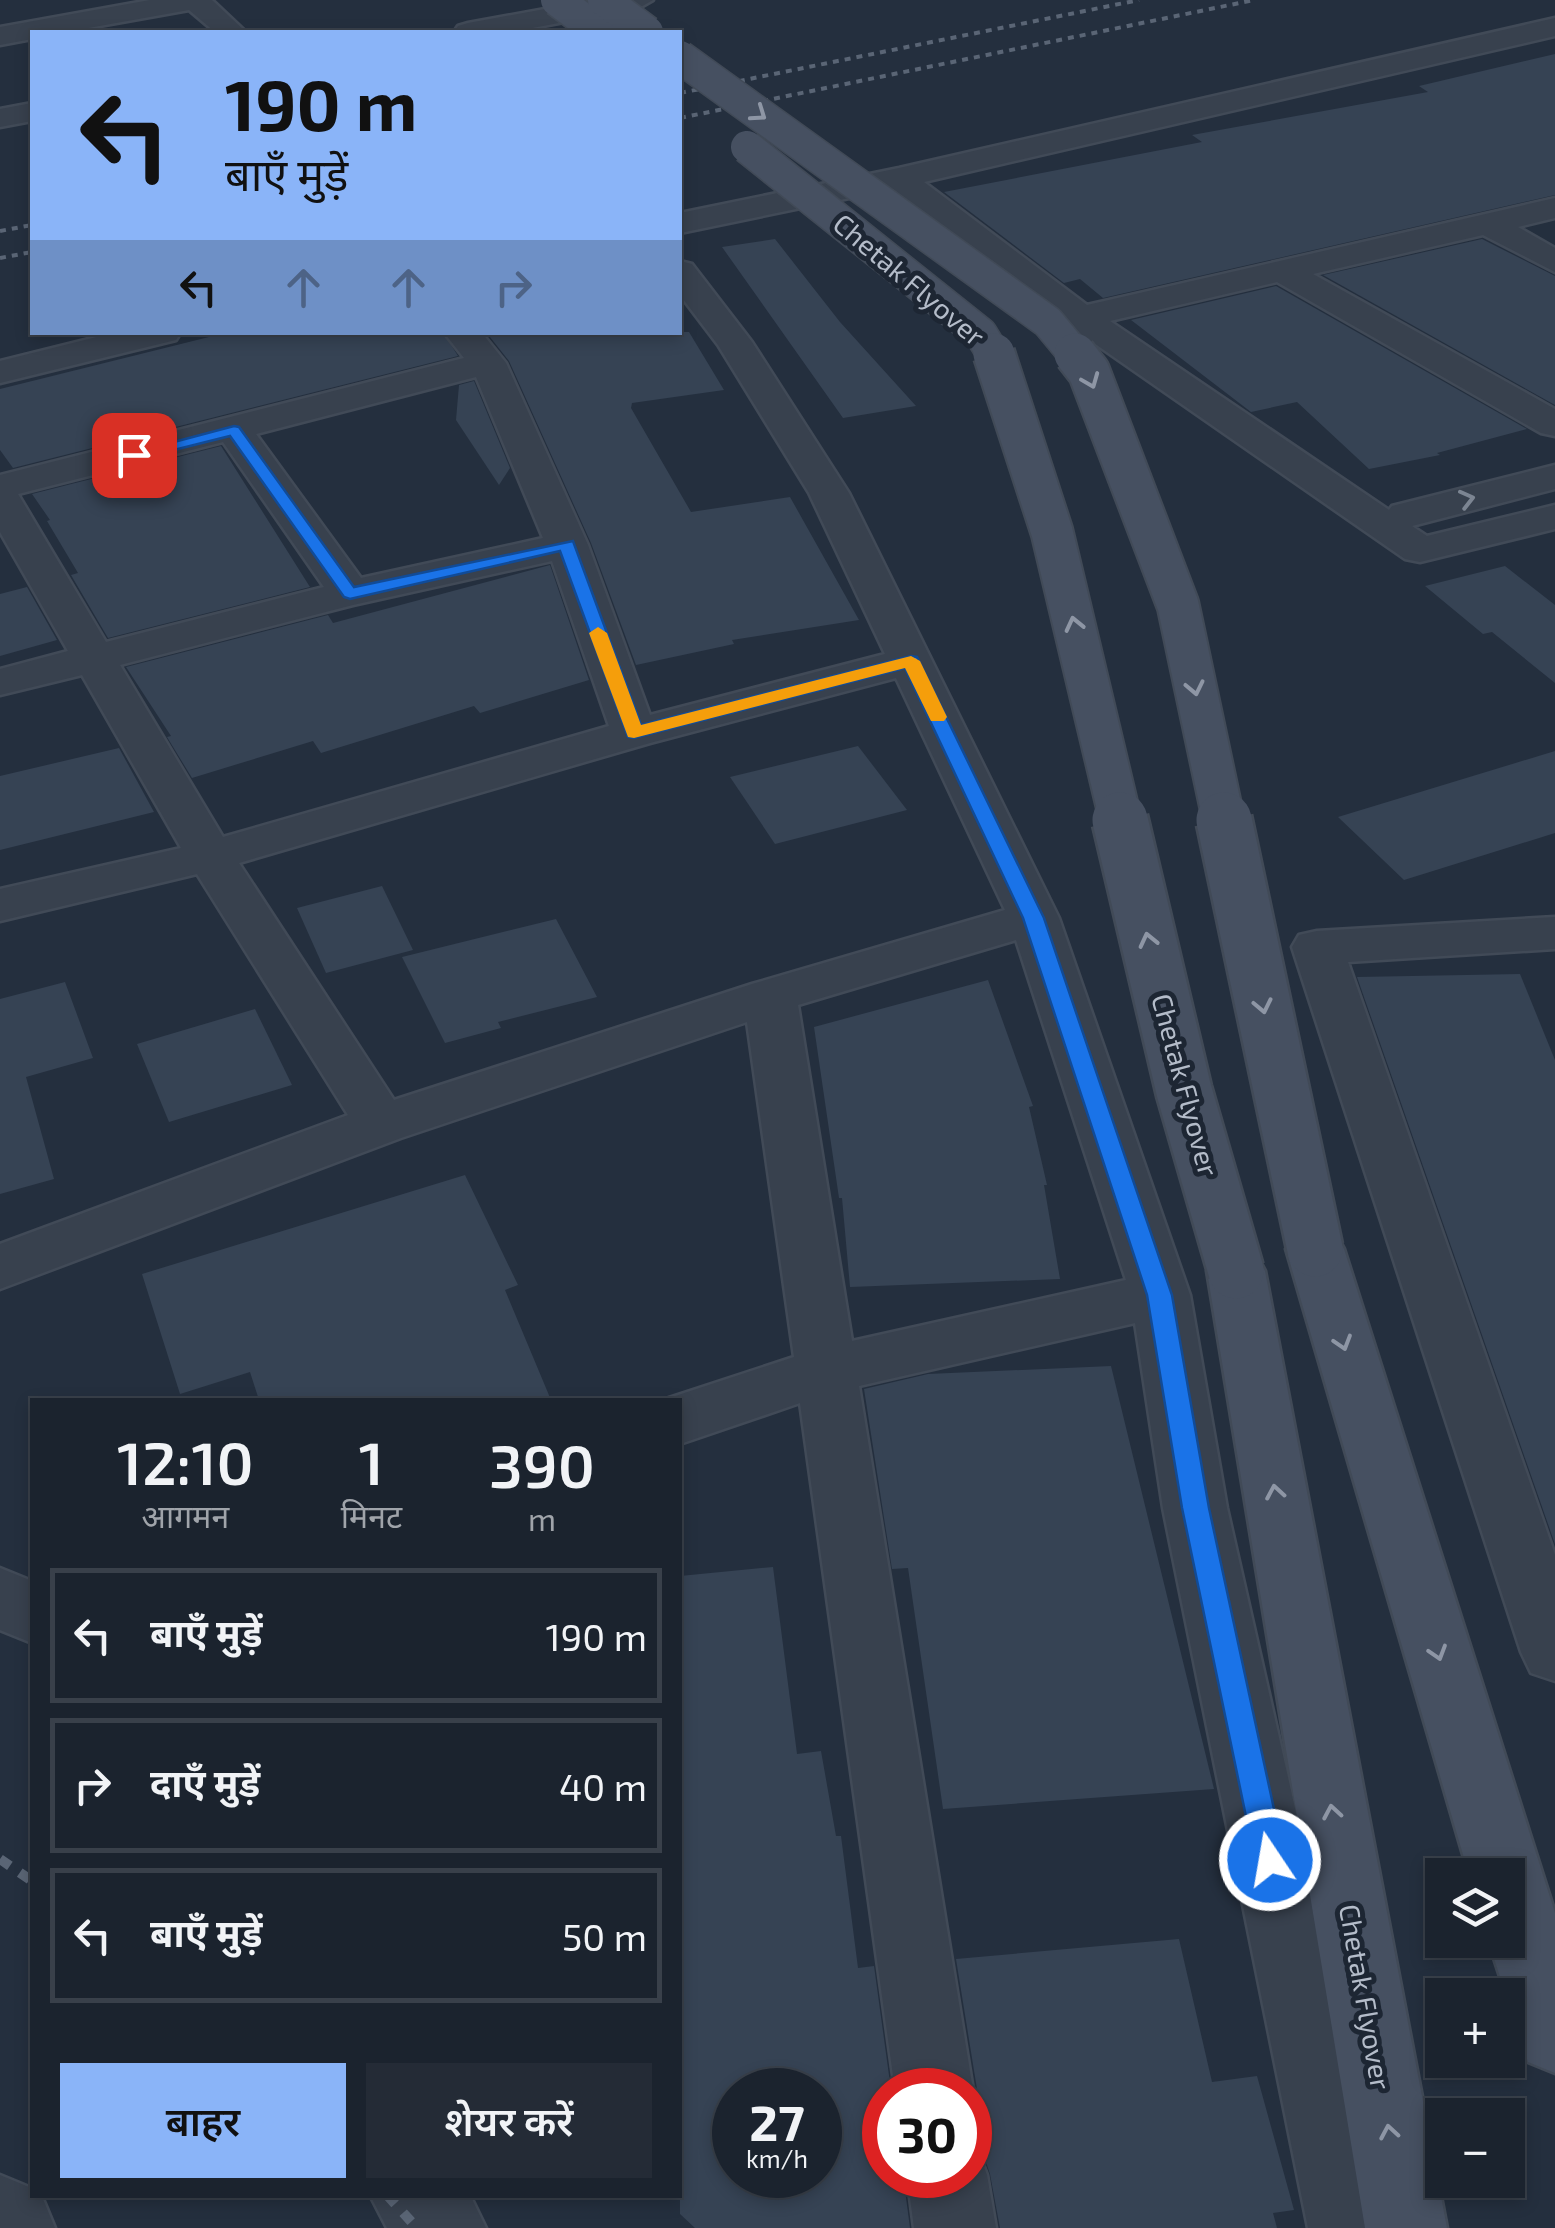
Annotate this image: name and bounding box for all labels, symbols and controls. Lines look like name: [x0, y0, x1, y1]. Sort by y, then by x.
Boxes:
text: 190 m: [225, 61, 418, 145]
icon: left: [60, 70, 190, 200]
one-way arrow: [747, 102, 766, 120]
text: बाएँ मुड़ें: [225, 146, 348, 200]
street label: Chetak Flyover: [827, 206, 992, 353]
icon: left: [171, 260, 226, 315]
icon: ahead: [276, 260, 331, 315]
icon: ahead: [381, 260, 436, 315]
icon: right: [486, 260, 541, 315]
one-way arrow: [1079, 371, 1099, 389]
pin: [92, 413, 177, 498]
icon: arrive: [107, 428, 162, 483]
one-way arrow: [1458, 490, 1475, 511]
one-way arrow: [1065, 616, 1086, 633]
one-way arrow: [1184, 679, 1205, 696]
one-way arrow: [1139, 932, 1160, 949]
street label: Chetak Flyover: [1145, 990, 1227, 1180]
one-way arrow: [1251, 997, 1272, 1014]
one-way arrow: [1331, 1333, 1352, 1350]
text: 12:10: [117, 1425, 254, 1497]
text: 1: [359, 1425, 384, 1497]
text: 390: [489, 1428, 595, 1500]
one-way arrow: [1265, 1484, 1286, 1500]
text: आगमन: [142, 1496, 229, 1534]
text: मिनट: [341, 1496, 402, 1534]
text: m: [528, 1499, 556, 1537]
icon: left: [65, 1608, 120, 1663]
text: बाएँ मुड़ें: [150, 1609, 262, 1655]
text: 190 m: [545, 1613, 647, 1659]
one-way arrow: [1426, 1644, 1447, 1661]
icon: right: [65, 1758, 120, 1813]
text: दाएँ मुड़ें: [150, 1759, 260, 1805]
text: 40 m: [559, 1763, 647, 1809]
one-way arrow: [1322, 1804, 1343, 1820]
position arrow: [1218, 1808, 1322, 1912]
map controls: [1425, 1858, 1525, 2198]
button: layers: [1425, 1858, 1525, 1958]
street label: Chetak Flyover: [1333, 1901, 1399, 2092]
icon: left: [65, 1908, 120, 1963]
text: बाएँ मुड़ें: [150, 1909, 262, 1955]
text: 50 m: [562, 1913, 647, 1959]
button: +: [1425, 1978, 1525, 2078]
button: बाहर: [60, 2063, 346, 2178]
button: शेयर करें: [366, 2063, 652, 2178]
speed limit sign: 30: [862, 2068, 992, 2198]
text: 27: [749, 2091, 805, 2151]
button: −: [1425, 2098, 1525, 2198]
one-way arrow: [1379, 2124, 1400, 2140]
text: km/h: [746, 2143, 808, 2173]

